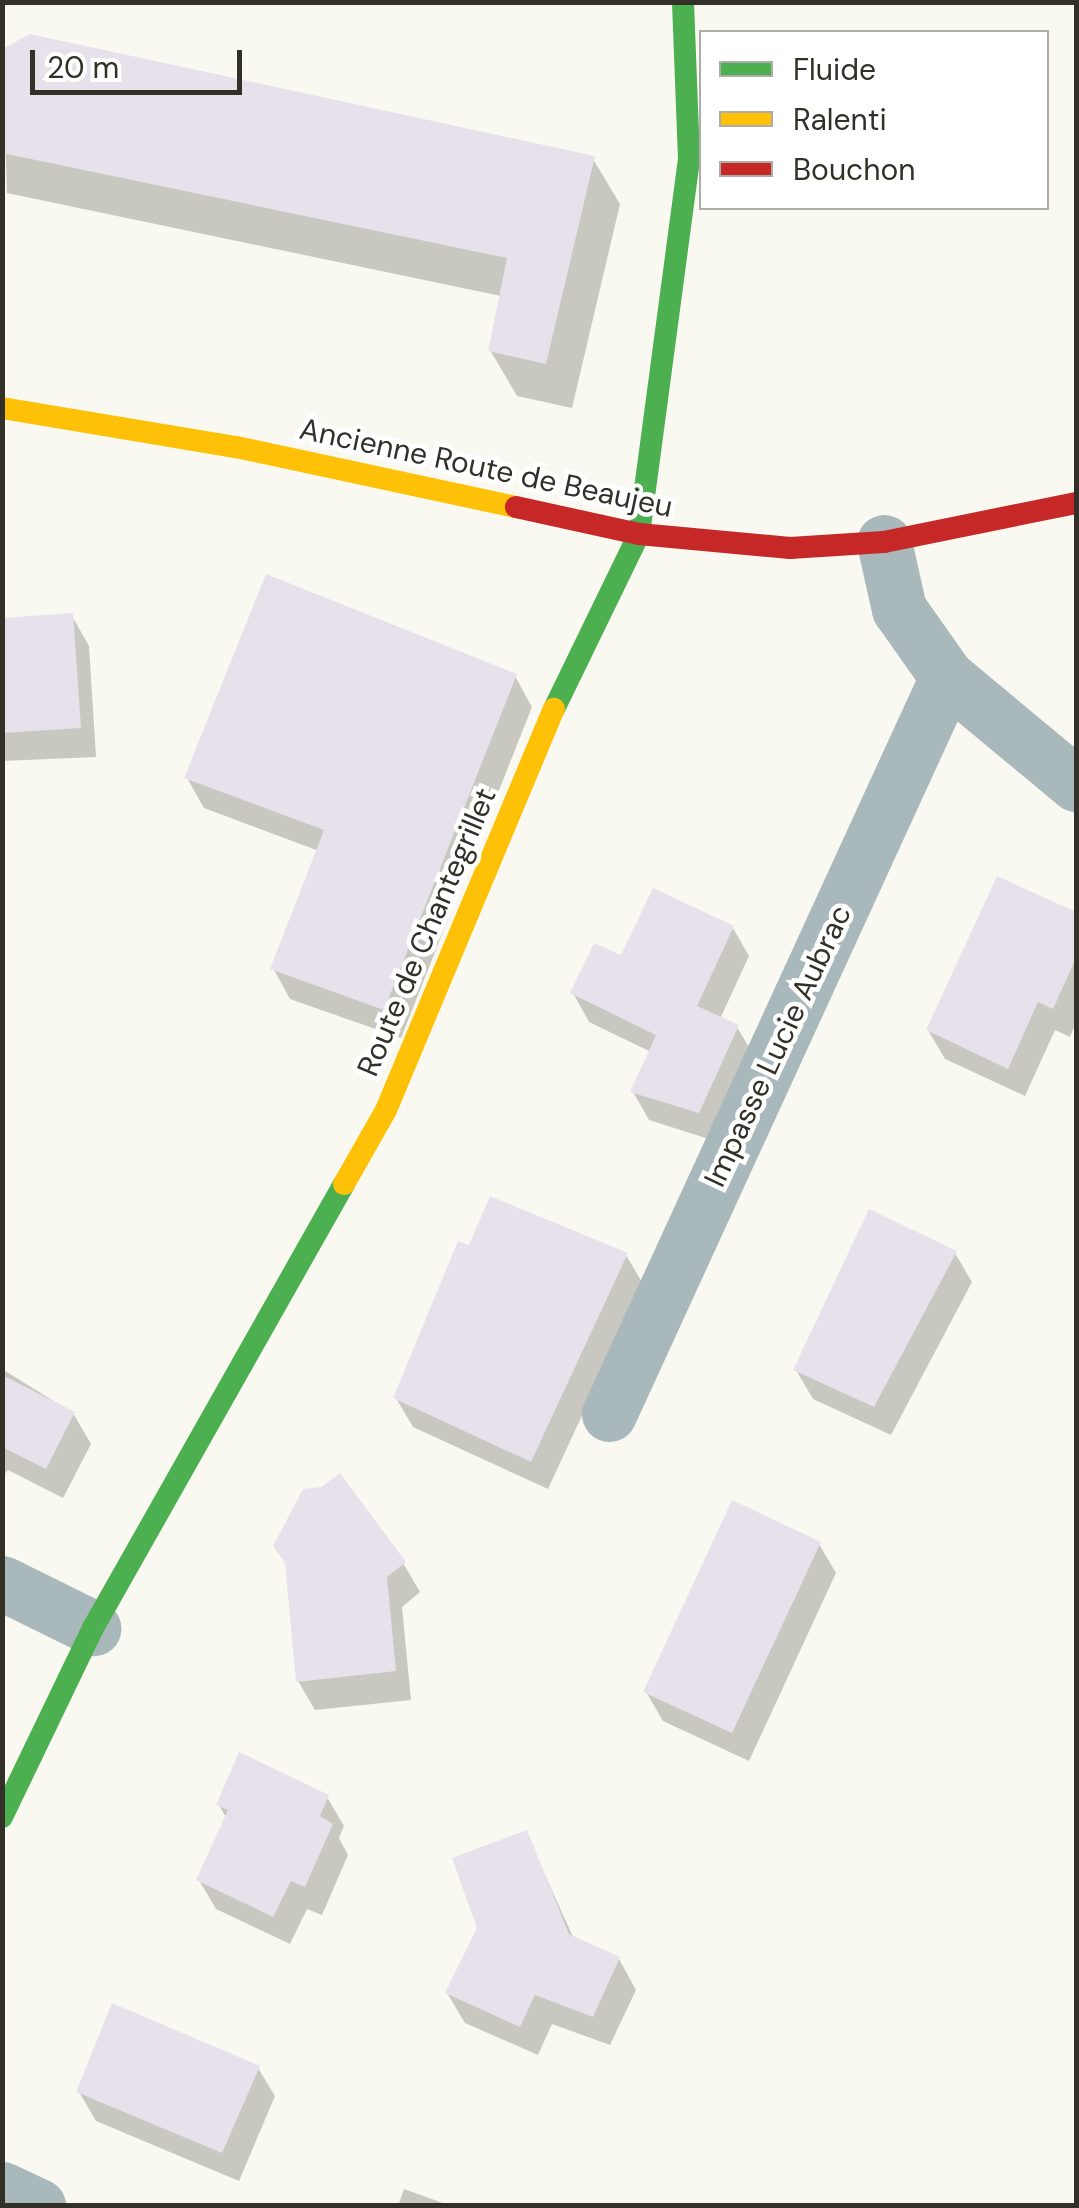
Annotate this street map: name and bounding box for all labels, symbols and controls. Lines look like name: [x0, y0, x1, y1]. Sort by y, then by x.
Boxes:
scale bar: [35, 30, 248, 92]
legend: [699, 30, 1049, 210]
text: 20 m: [47, 48, 119, 87]
text: Fluide: [793, 50, 876, 89]
text: Ralenti: [793, 100, 887, 139]
text: Bouchon: [793, 150, 916, 189]
street label: Ancienne Route de Beaujeu: [296, 411, 676, 525]
street label: Route de Chantegrillet: [350, 783, 504, 1081]
street label: Impasse Lucie Aubrac: [697, 899, 859, 1193]

